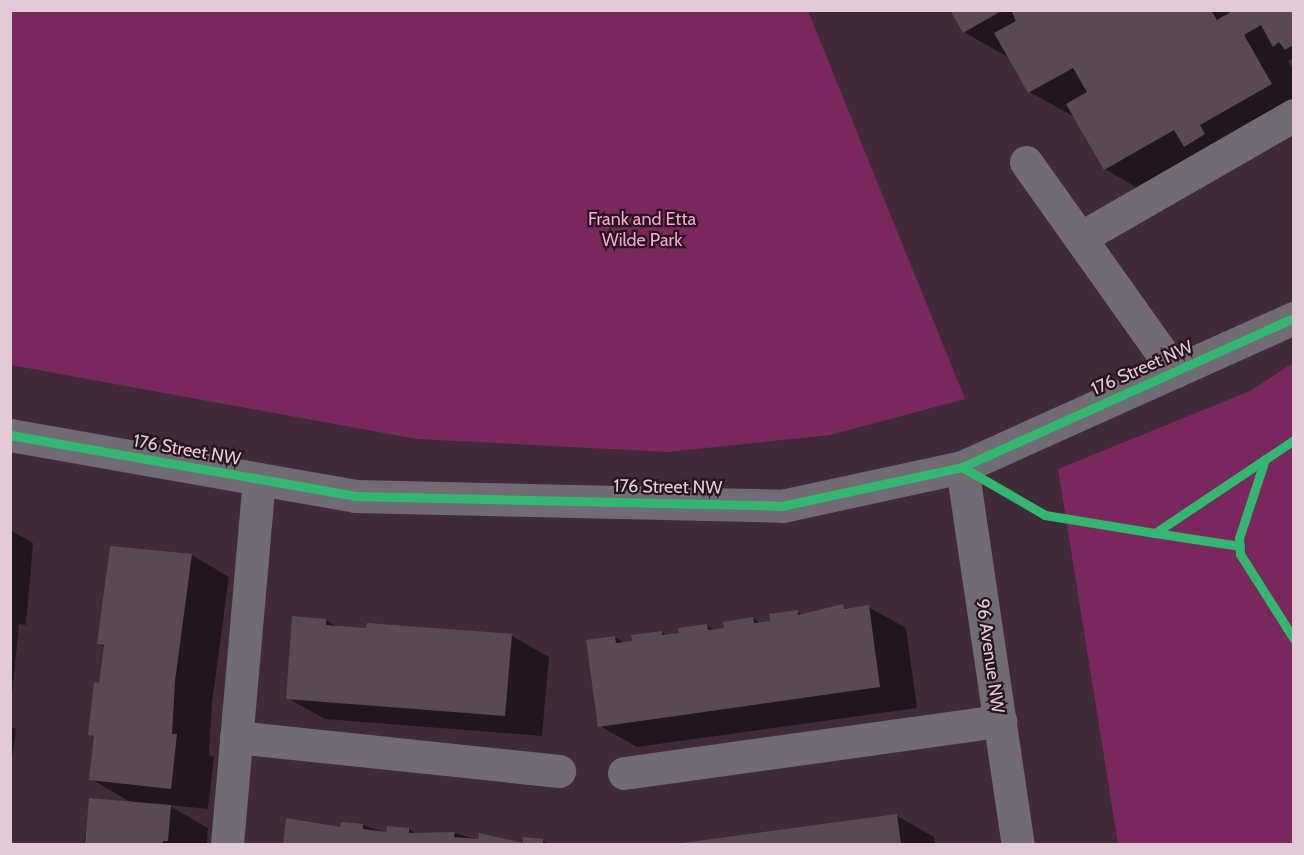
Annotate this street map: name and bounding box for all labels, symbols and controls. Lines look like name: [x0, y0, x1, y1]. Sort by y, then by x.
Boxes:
park label: Frank and Etta Wilde Park: [588, 209, 696, 252]
street label: 176 Street NW: [1088, 336, 1196, 400]
street label: 176 Street NW: [132, 430, 242, 470]
street label: 176 Street NW: [613, 475, 723, 499]
street label: 96 Avenue NW: [971, 597, 1009, 715]

